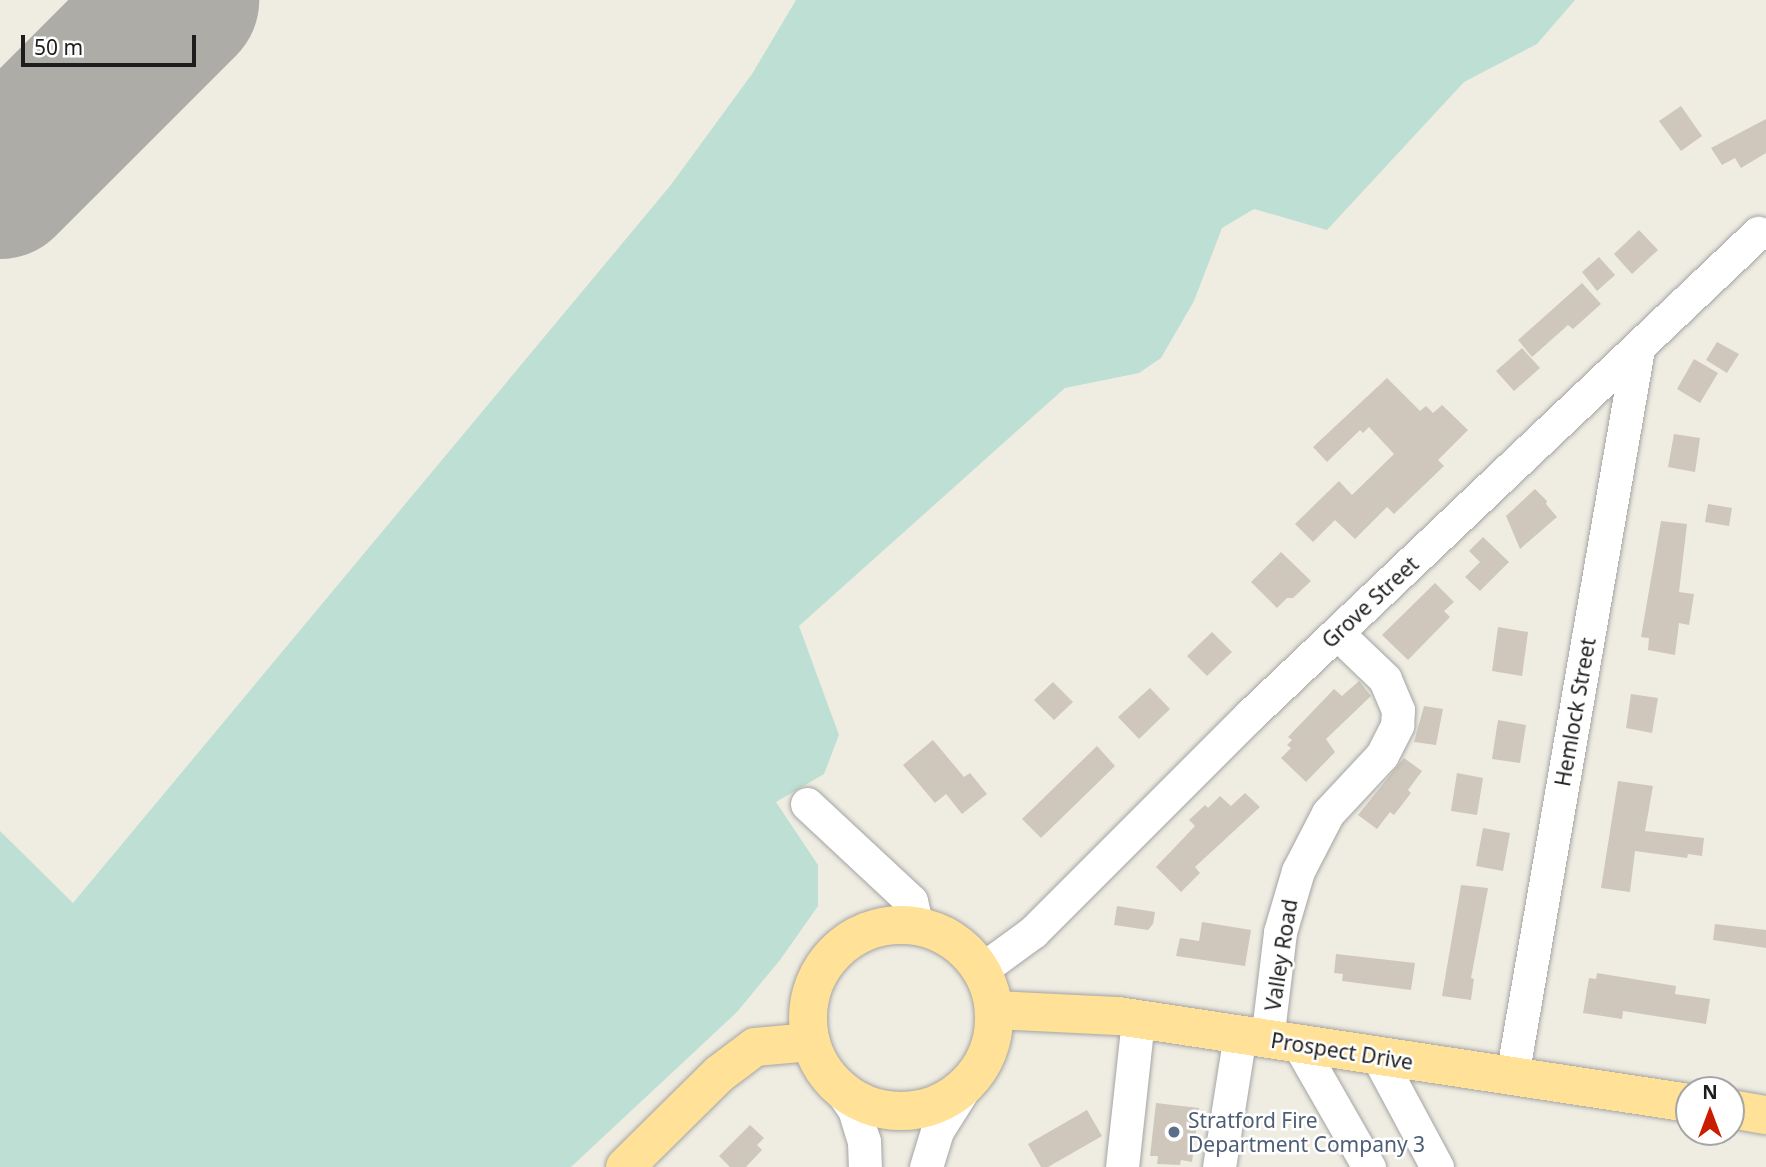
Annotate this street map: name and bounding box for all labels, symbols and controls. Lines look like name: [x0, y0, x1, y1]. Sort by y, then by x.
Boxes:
scale bar: [24, 21, 200, 65]
text: 50 m: [34, 33, 83, 61]
street label: Grove Street: [1317, 551, 1423, 653]
street label: Hemlock Street: [1550, 636, 1600, 788]
street label: Valley Road: [1260, 897, 1302, 1013]
street label: Prospect Drive: [1269, 1027, 1415, 1075]
north arrow: [1675, 1076, 1745, 1146]
text: N: [1702, 1079, 1718, 1105]
place label: Stratford Fire Department Company 3: [1188, 1107, 1425, 1157]
marker: Stratford Fire Department Company 3: [1166, 1124, 1182, 1140]

